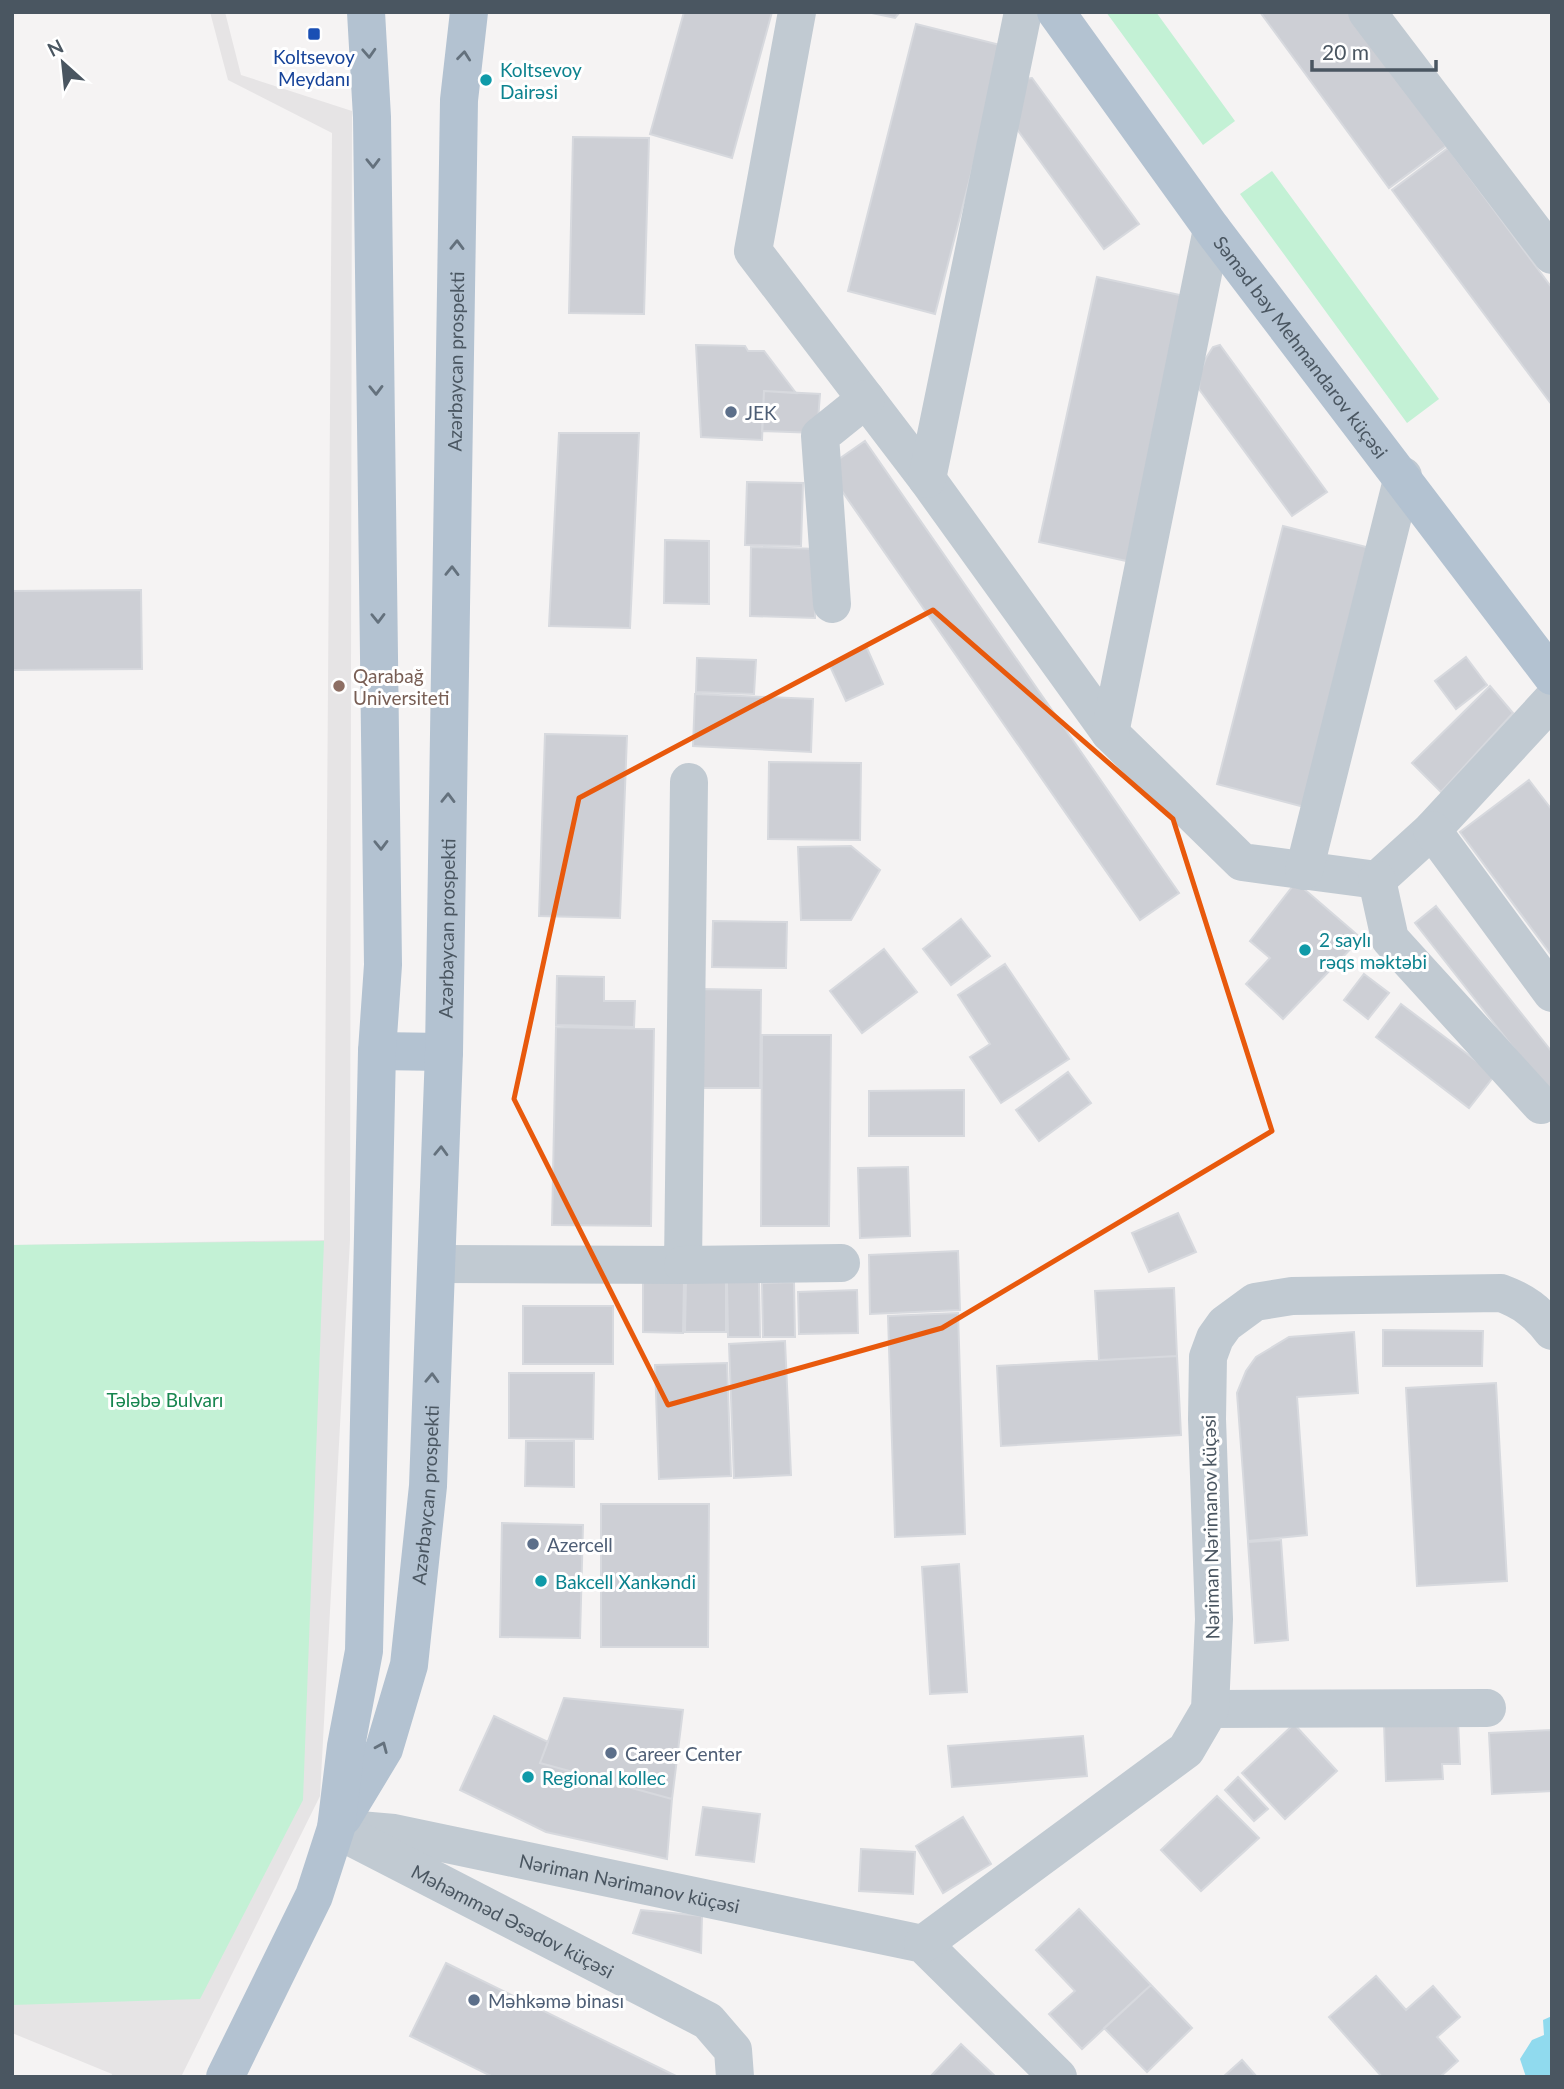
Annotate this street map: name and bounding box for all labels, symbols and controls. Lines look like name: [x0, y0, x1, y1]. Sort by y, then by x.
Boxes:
marker: Koltsevoy Meydanı: [306, 26, 322, 42]
north arrow: [28, 28, 98, 98]
scale bar: [1312, 28, 1436, 72]
text: N: [43, 34, 67, 61]
text: 20 m: [1322, 39, 1369, 64]
place label: Koltsevoy Meydanı: [273, 45, 355, 90]
one-way arrow: [361, 48, 376, 59]
one-way arrow: [456, 50, 471, 62]
place label: Koltsevoy Dairəsi: [500, 58, 582, 103]
marker: Koltsevoy Dairəsi: [478, 72, 494, 88]
one-way arrow: [365, 158, 381, 168]
street label: Səməd bəy Mehmandarov küçəsi: [1210, 231, 1393, 462]
one-way arrow: [449, 240, 465, 250]
street label: Azərbaycan prospekti: [442, 271, 468, 452]
one-way arrow: [368, 385, 383, 396]
place label: JEK: [745, 401, 777, 424]
marker: JEK: [723, 404, 739, 420]
one-way arrow: [444, 565, 460, 576]
one-way arrow: [371, 612, 386, 623]
place label: Qarabağ Universiteti: [353, 664, 450, 709]
marker: Qarabağ Universiteti: [331, 678, 347, 694]
one-way arrow: [440, 793, 456, 803]
street label: Azərbaycan prospekti: [433, 838, 459, 1019]
one-way arrow: [373, 840, 389, 851]
place label: 2 saylı rəqs məktəbi: [1319, 928, 1427, 973]
marker: 2 saylı rəqs məktəbi: [1297, 942, 1313, 958]
one-way arrow: [434, 1145, 449, 1156]
one-way arrow: [425, 1373, 440, 1384]
park label: Tələbə Bulvarı: [107, 1388, 223, 1411]
street label: Azərbaycan prospekti: [406, 1405, 442, 1586]
street label: Nəriman Nərimanov küçəsi: [1197, 1415, 1223, 1639]
place label: Azercell: [547, 1533, 613, 1556]
marker: Azercell: [525, 1536, 541, 1552]
place label: Bakcell Xankəndi: [555, 1570, 696, 1593]
marker: Bakcell Xankəndi: [533, 1573, 549, 1589]
one-way arrow: [374, 1742, 388, 1754]
place label: Career Center: [625, 1742, 742, 1765]
marker: Career Center: [603, 1745, 619, 1761]
place label: Regional kollec: [542, 1766, 666, 1789]
marker: Regional kollec: [520, 1769, 536, 1785]
street label: Nəriman Nərimanov küçəsi: [517, 1848, 742, 1917]
street label: Məhəmməd Əsədov küçəsi: [408, 1859, 618, 1982]
place label: Məhkəmə binası: [488, 1989, 624, 2012]
marker: Məhkəmə binası: [466, 1992, 482, 2008]

